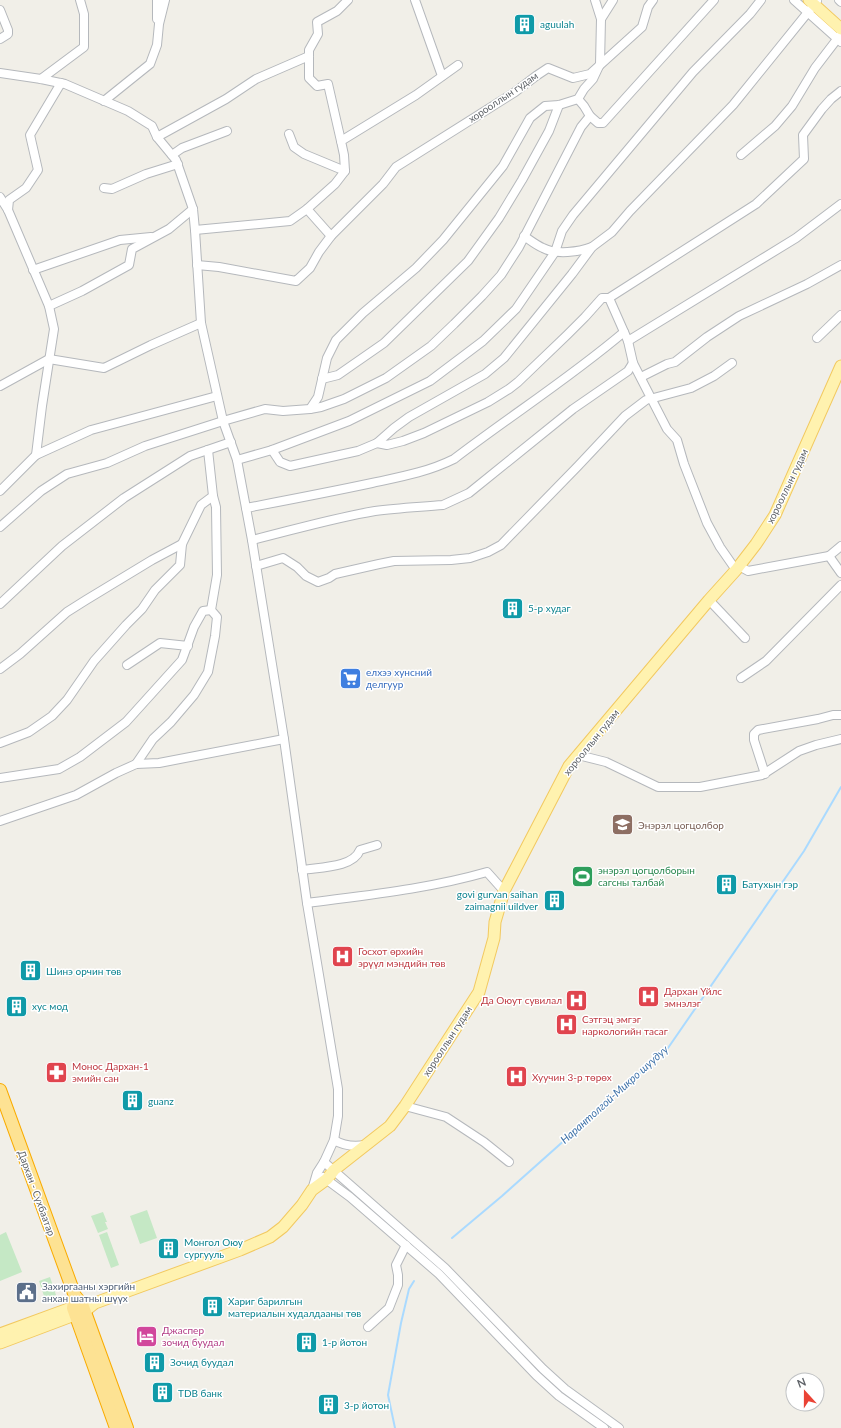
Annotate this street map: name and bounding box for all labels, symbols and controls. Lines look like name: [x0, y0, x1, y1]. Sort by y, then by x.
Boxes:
building icon: aguulah: [512, 11, 538, 37]
place label: aguulah: [540, 18, 574, 30]
street label: хорооллын гудам: [466, 69, 540, 125]
street label: хорооллын гудам: [764, 447, 810, 525]
building icon: 5-р худаг: [499, 595, 525, 621]
place label: 5-р худаг: [528, 602, 571, 614]
supermarket icon: елхээ хунсний делгуур: [337, 665, 363, 691]
place label: елхээ хунсний делгуур: [366, 666, 432, 690]
street label: хорооллын гудам: [561, 707, 621, 777]
school or university icon: Энэрэл цогцолбор: [610, 812, 636, 838]
place label: Энэрэл цогцолбор: [638, 819, 724, 831]
sports icon: энэрэл цогцолборын сагсны талбай: [570, 863, 596, 889]
place label: энэрэл цогцолборын сагсны талбай: [598, 864, 695, 888]
building icon: Батухын гэр: [713, 871, 739, 897]
place label: Батухын гэр: [742, 878, 799, 890]
building icon: govi gurvan saihan zaimagnii uildver: [541, 887, 567, 913]
place label: govi gurvan saihan zaimagnii uildver: [457, 888, 538, 912]
hospital icon: Госхот өрхийн эрүүл мэндийн төв: [330, 944, 356, 970]
place label: Госхот өрхийн эрүүл мэндийн төв: [358, 945, 445, 969]
building icon: Шинэ орчин төв: [18, 958, 44, 984]
place label: Шинэ орчин төв: [46, 965, 121, 977]
hospital icon: Дархан Үйлс эмнэлэг: [635, 984, 661, 1010]
place label: Дархан Үйлс эмнэлэг: [664, 985, 722, 1009]
hospital icon: Да Оюут сувилал: [564, 987, 590, 1013]
building icon: хус мод: [3, 993, 29, 1019]
place label: Да Оюут сувилал: [481, 994, 562, 1006]
place label: хус мод: [32, 1000, 68, 1012]
street label: хорооллын гудам: [420, 1004, 474, 1078]
hospital icon: Сэтгэц эмгэг наркологийн тасаг: [553, 1012, 579, 1038]
place label: Сэтгэц эмгэг наркологийн тасаг: [582, 1013, 668, 1037]
water label: Нарантолгой-Микро шуудуу: [557, 1042, 671, 1146]
pharmacy icon: Монос Дархан-1 эмийн сан: [43, 1059, 69, 1085]
place label: Монос Дархан-1 эмийн сан: [72, 1060, 149, 1084]
hospital icon: Хуучин 3-р төрөх: [504, 1064, 530, 1090]
place label: Хуучин 3-р төрөх: [532, 1071, 612, 1083]
building icon: guanz: [120, 1088, 146, 1114]
place label: guanz: [148, 1095, 174, 1107]
street label: Дархан - Сүхбаатар: [16, 1148, 58, 1238]
building icon: Монгол Оюу сургууль: [156, 1235, 182, 1261]
place label: Монгол Оюу сургууль: [184, 1236, 244, 1260]
public building icon: Захиргааны хэргийн анхан шатны шүүх: [13, 1279, 39, 1305]
place label: Захиргааны хэргийн анхан шатны шүүх: [42, 1280, 135, 1304]
building icon: Хариг барилгын материалын худалдааны төв: [199, 1294, 225, 1320]
place label: Хариг барилгын материалын худалдааны төв: [228, 1295, 361, 1319]
hotel icon: Джаспер зочид буудал: [133, 1323, 159, 1349]
place label: Джаспер зочид буудал: [162, 1324, 224, 1348]
building icon: 1-р йотон: [294, 1329, 320, 1355]
place label: 1-р йотон: [322, 1336, 367, 1348]
building icon: Зочид буудал: [141, 1349, 167, 1375]
place label: Зочид буудал: [170, 1356, 234, 1368]
north arrow: [785, 1372, 825, 1412]
text: N: [795, 1375, 808, 1390]
building icon: TDB банк: [150, 1380, 176, 1406]
place label: TDB банк: [178, 1387, 223, 1399]
building icon: 3-р йотон: [316, 1392, 342, 1418]
place label: 3-р йотон: [344, 1399, 389, 1411]

